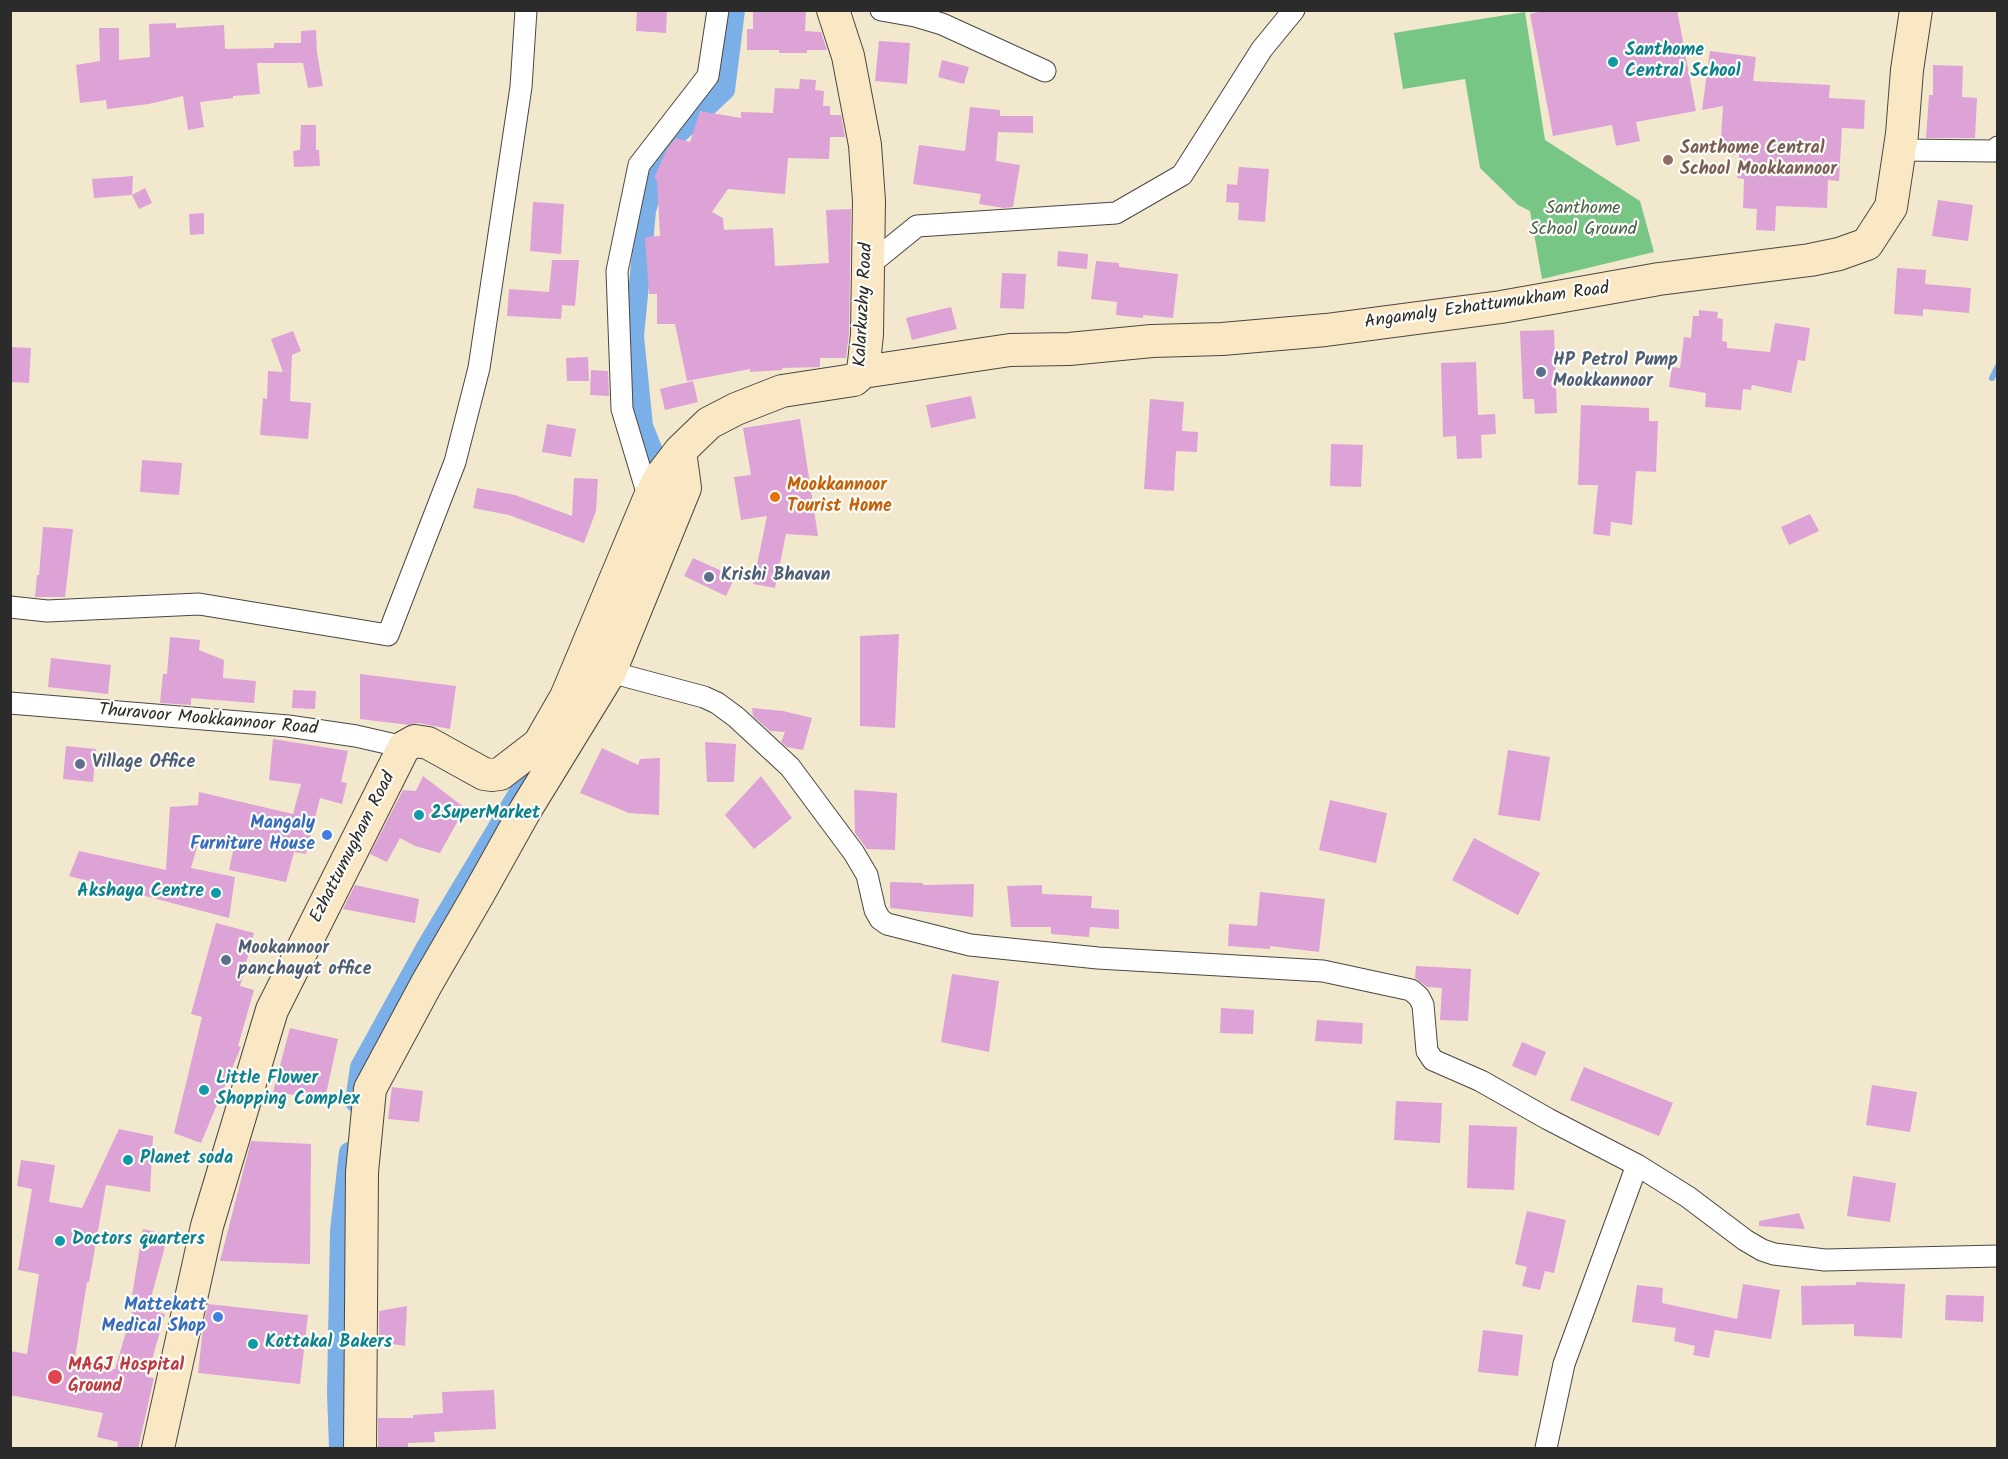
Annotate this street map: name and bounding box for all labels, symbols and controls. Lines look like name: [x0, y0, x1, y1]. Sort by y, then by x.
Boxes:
place label: Santhome Central School: [1625, 41, 1740, 84]
marker: Santhome Central School: [1606, 55, 1620, 69]
place label: Santhome Central School Mookkannoor: [1680, 139, 1837, 182]
marker: Santhome Central School Mookkannoor: [1661, 153, 1675, 167]
park label: Santhome School Ground: [1529, 199, 1637, 242]
street label: Kalarkuzhy Road: [851, 242, 879, 368]
street label: Angamaly Ezhattumukham Road: [1363, 279, 1611, 335]
place label: HP Petrol Pump Mookkannoor: [1553, 351, 1678, 394]
marker: HP Petrol Pump Mookkannoor: [1534, 365, 1548, 379]
place label: Mookkannoor Tourist Home: [787, 476, 892, 518]
marker: Mookkannoor Tourist Home: [768, 490, 782, 504]
place label: Krishi Bhavan: [721, 566, 830, 588]
marker: Krishi Bhavan: [702, 570, 716, 584]
street label: Thuravoor Mookkannoor Road: [97, 701, 319, 741]
place label: Village Office: [92, 753, 195, 775]
marker: Village Office: [73, 757, 87, 771]
street label: Ezhattumugham Road: [307, 769, 401, 927]
place label: 2SuperMarket: [431, 804, 540, 826]
marker: 2SuperMarket: [412, 808, 426, 822]
place label: Mangaly Furniture House: [190, 814, 315, 856]
marker: Mangaly Furniture House: [320, 828, 334, 842]
place label: Akshaya Centre: [77, 882, 204, 904]
marker: Akshaya Centre: [209, 886, 223, 900]
place label: Mookannoor panchayat office: [238, 939, 371, 982]
marker: Mookannoor panchayat office: [219, 953, 233, 967]
place label: Little Flower Shopping Complex: [216, 1069, 360, 1112]
marker: Little Flower Shopping Complex: [197, 1083, 211, 1097]
place label: Planet soda: [140, 1149, 233, 1171]
marker: Planet soda: [121, 1153, 135, 1167]
place label: Doctors quarters: [72, 1230, 205, 1252]
marker: Doctors quarters: [53, 1234, 67, 1248]
place label: Mattekatt Medical Shop: [102, 1296, 206, 1338]
marker: Mattekatt Medical Shop: [211, 1310, 225, 1324]
place label: Kottakal Bakers: [265, 1333, 392, 1355]
marker: Kottakal Bakers: [246, 1337, 260, 1351]
place label: MAGJ Hospital Ground: [68, 1356, 184, 1398]
marker: MAGJ Hospital Ground: [46, 1368, 64, 1386]

